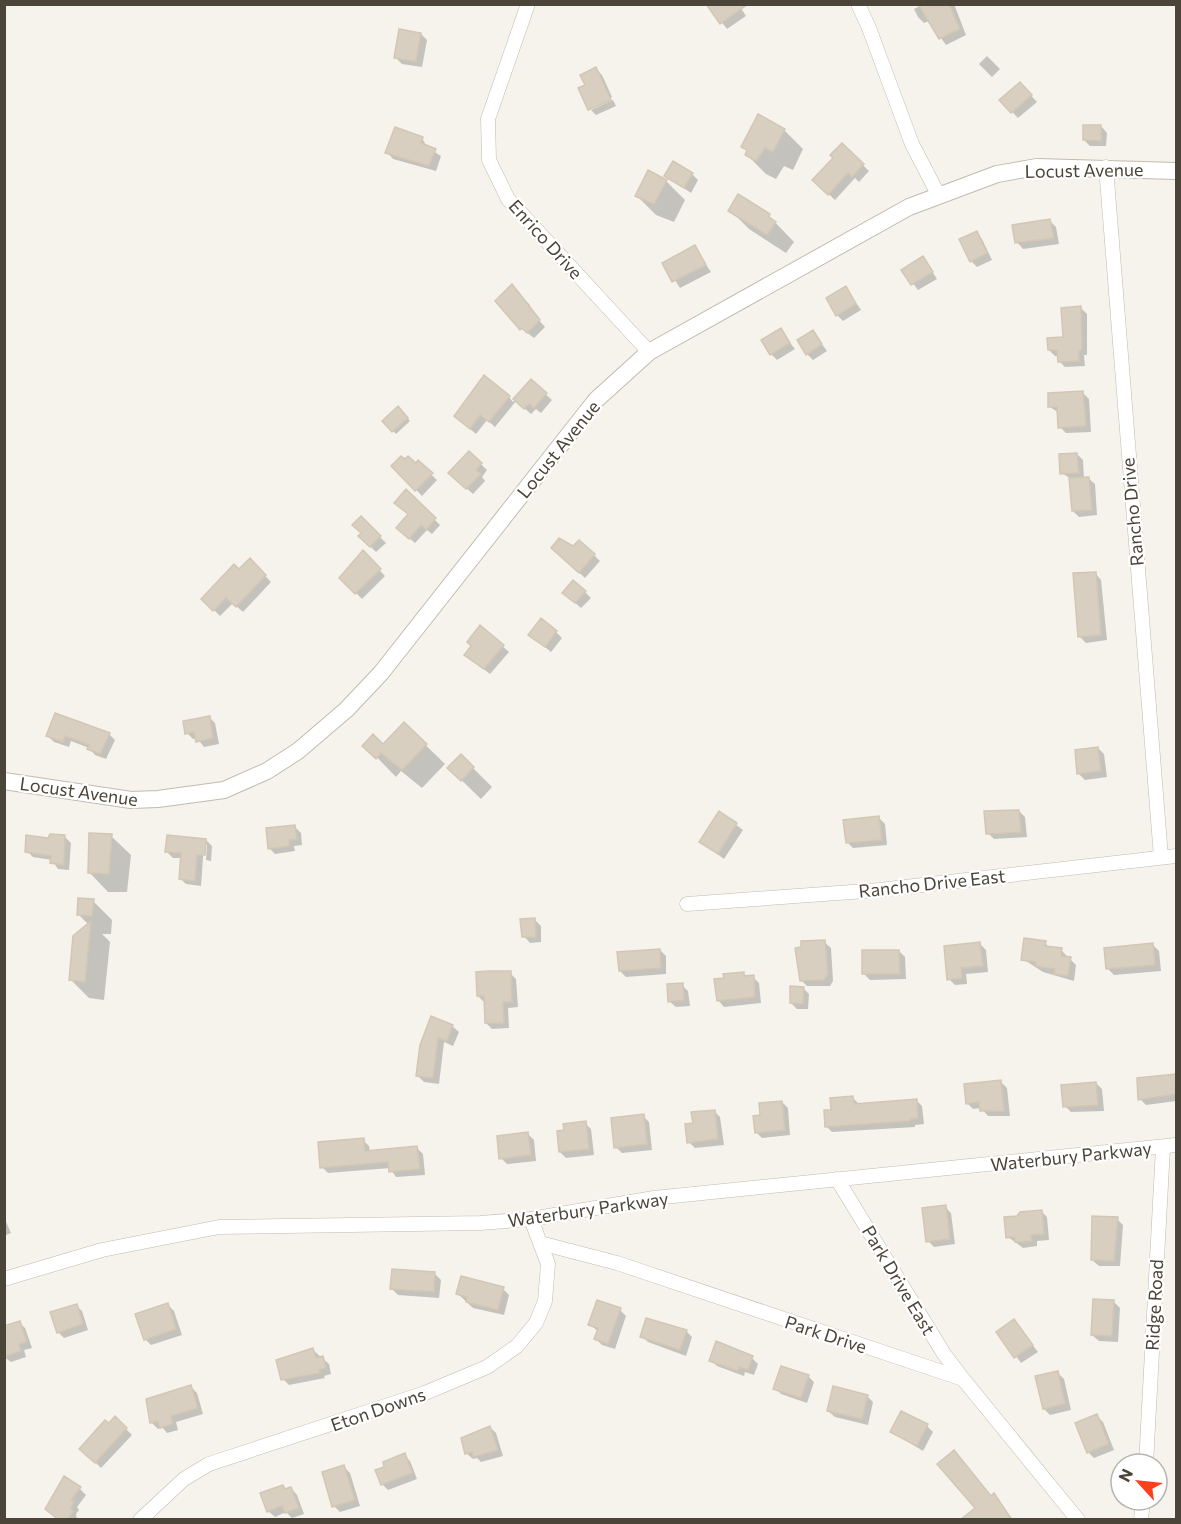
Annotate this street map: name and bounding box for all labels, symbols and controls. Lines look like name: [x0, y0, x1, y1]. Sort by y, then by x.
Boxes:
street label: Locust Avenue: [1024, 158, 1144, 182]
street label: Enrico Drive: [505, 195, 587, 283]
street label: Locust Avenue: [512, 396, 604, 502]
street label: Rancho Drive: [1116, 457, 1148, 567]
street label: Locust Avenue: [19, 772, 139, 810]
street label: Rancho Drive East: [857, 864, 1007, 902]
street label: Waterbury Parkway: [989, 1137, 1153, 1175]
street label: Waterbury Parkway: [506, 1187, 670, 1231]
street label: Park Drive East: [858, 1221, 940, 1339]
street label: Ridge Road: [1141, 1259, 1167, 1351]
street label: Park Drive: [782, 1310, 870, 1358]
street label: Eton Downs: [328, 1383, 428, 1435]
north arrow: [1109, 1452, 1169, 1512]
text: N: [1114, 1465, 1136, 1485]

